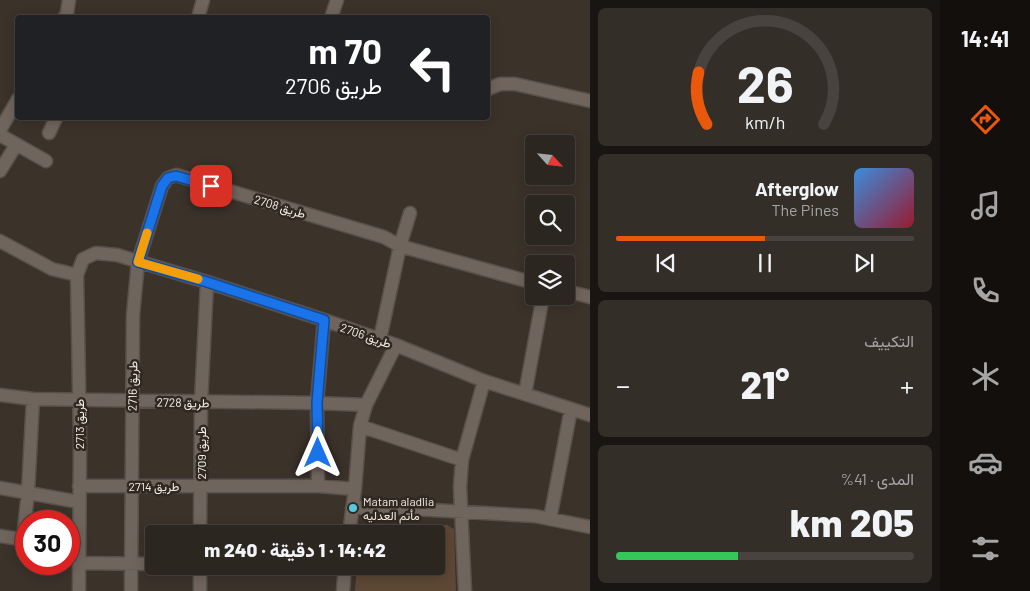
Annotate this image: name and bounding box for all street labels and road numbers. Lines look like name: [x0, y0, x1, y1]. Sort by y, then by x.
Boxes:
street label: طريق 2708: [252, 192, 308, 222]
street label: طريق 2706: [338, 320, 393, 352]
street label: طريق 2716: [125, 361, 141, 411]
street label: طريق 2728: [157, 395, 210, 411]
street label: طريق 2713: [72, 399, 88, 449]
street label: طريق 2709: [194, 426, 210, 479]
street label: طريق 2714: [129, 479, 180, 495]

